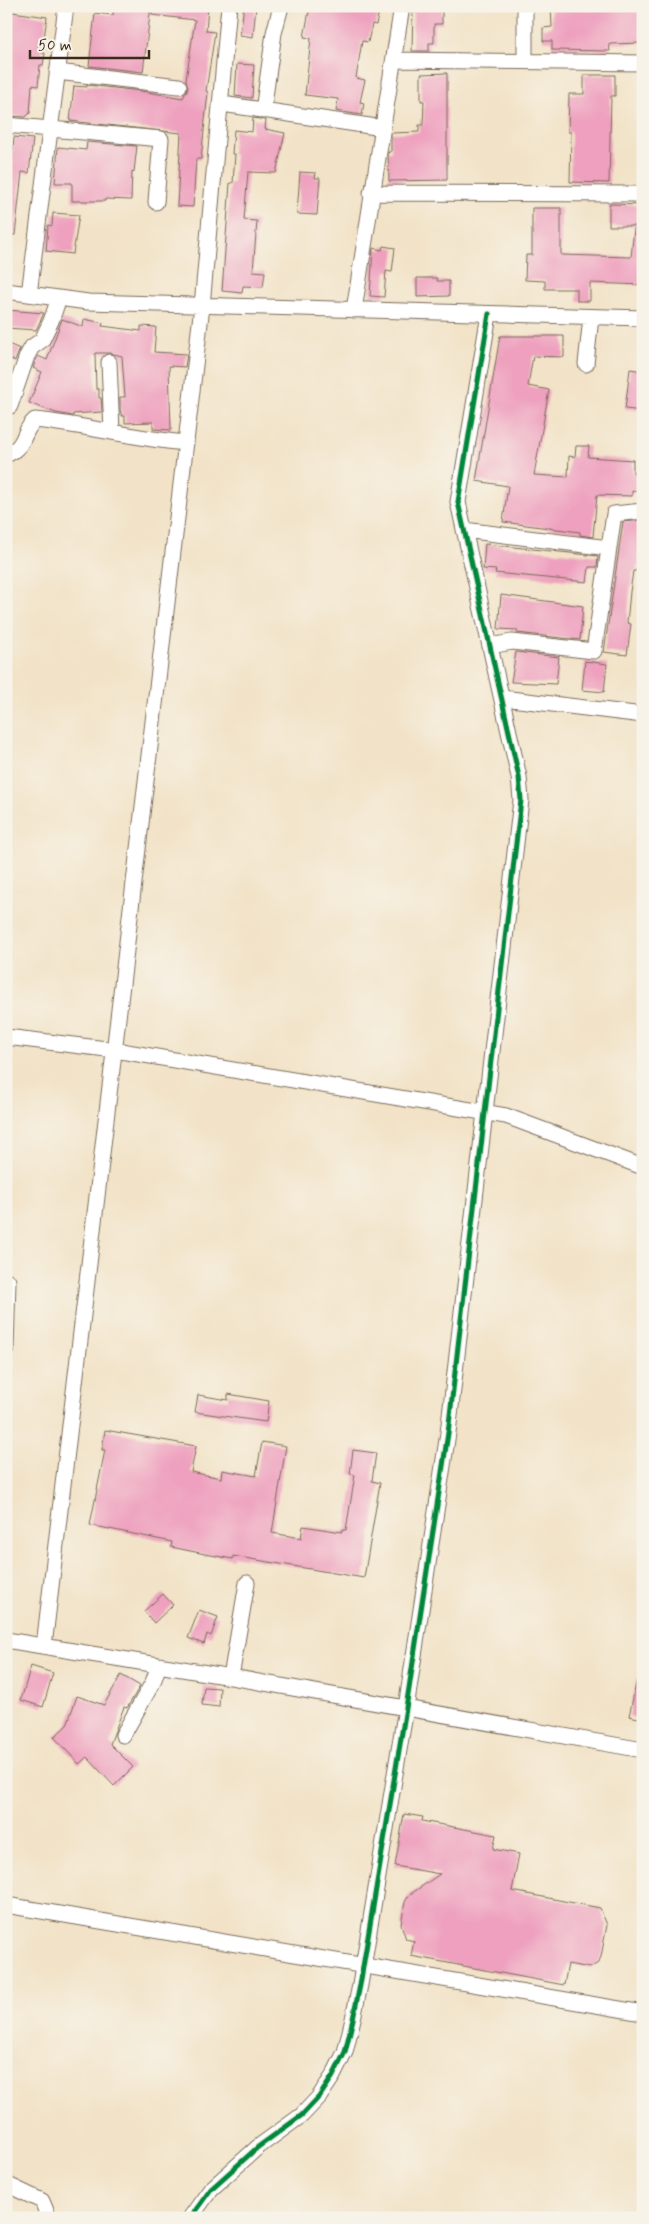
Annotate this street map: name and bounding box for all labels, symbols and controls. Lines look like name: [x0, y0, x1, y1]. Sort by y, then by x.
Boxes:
scale bar: [30, 28, 149, 60]
text: 50 m: [38, 36, 72, 56]

